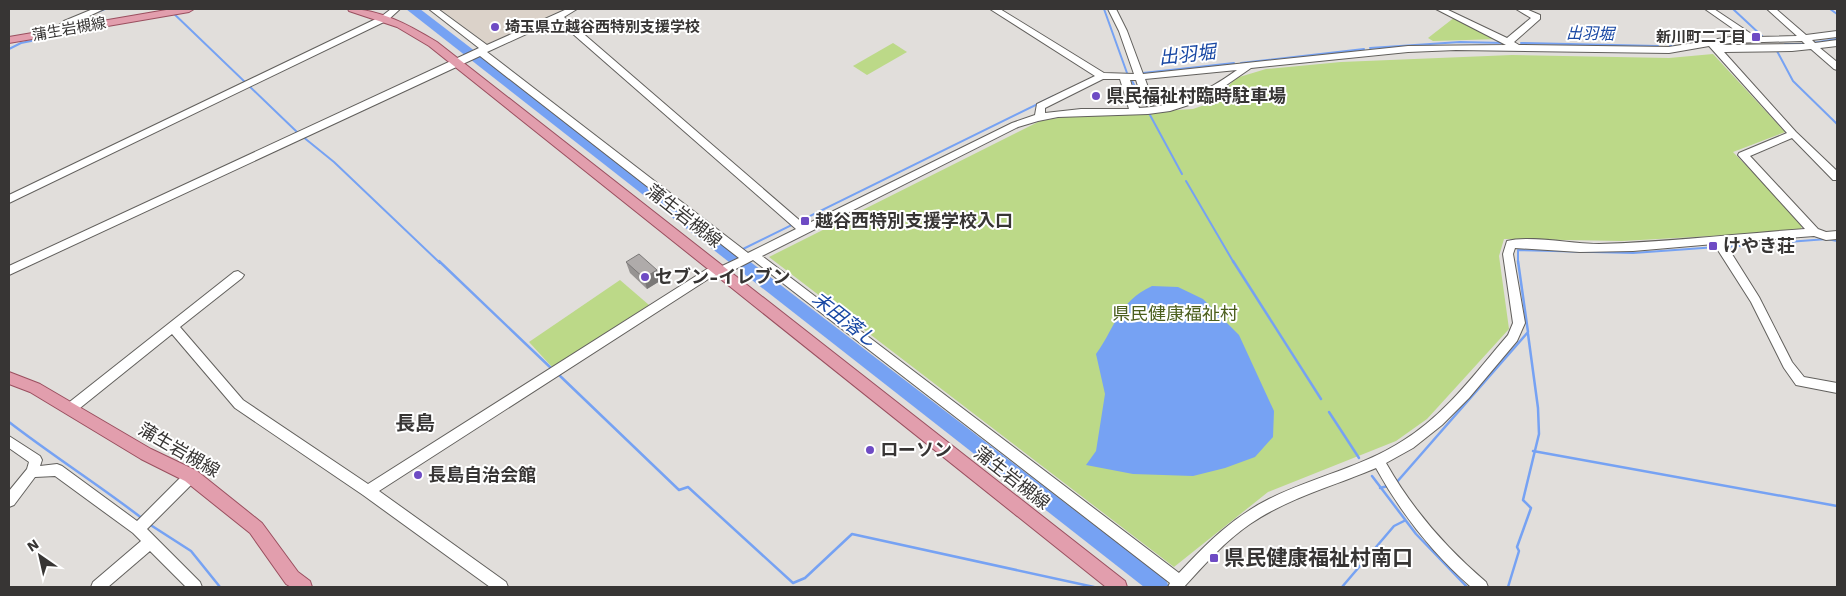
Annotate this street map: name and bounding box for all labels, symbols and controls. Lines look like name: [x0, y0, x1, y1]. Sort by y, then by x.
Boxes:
street label: 蒲生岩槻線: [30, 14, 108, 44]
place label: 埼玉県立越谷西特別支援学校: [505, 18, 700, 36]
marker: 埼玉県立越谷西特別支援学校: [489, 21, 501, 33]
water label: 出羽堀: [1566, 24, 1617, 43]
place label: 新川町二丁目: [1656, 28, 1746, 46]
marker: 新川町二丁目: [1750, 31, 1762, 43]
water label: 出羽堀: [1157, 40, 1220, 69]
place label: 県民福祉村臨時駐車場: [1106, 85, 1286, 106]
marker: 県民福祉村臨時駐車場: [1090, 90, 1102, 102]
street label: 蒲生岩槻線: [642, 180, 726, 252]
place label: 越谷西特別支援学校入口: [815, 210, 1013, 231]
marker: 越谷西特別支援学校入口: [799, 215, 811, 227]
place label: けやき荘: [1723, 235, 1795, 256]
marker: けやき荘: [1707, 240, 1719, 252]
place label: セブン-イレブン: [655, 266, 791, 287]
marker: セブン-イレブン: [639, 271, 651, 283]
water label: 末田落し: [808, 287, 882, 352]
park label: 県民健康福祉村: [1112, 303, 1238, 324]
district label: 長島: [395, 411, 435, 435]
street label: 蒲生岩槻線: [135, 418, 223, 481]
place label: ローソン: [880, 439, 952, 460]
street label: 蒲生岩槻線: [970, 442, 1054, 514]
marker: ローソン: [864, 444, 876, 456]
place label: 長島自治会館: [428, 464, 536, 485]
marker: 長島自治会館: [412, 469, 424, 481]
north arrow: [15, 531, 65, 581]
text: N: [24, 536, 42, 555]
place label: 県民健康福祉村南口: [1224, 545, 1413, 570]
marker: 県民健康福祉村南口: [1208, 552, 1220, 564]

